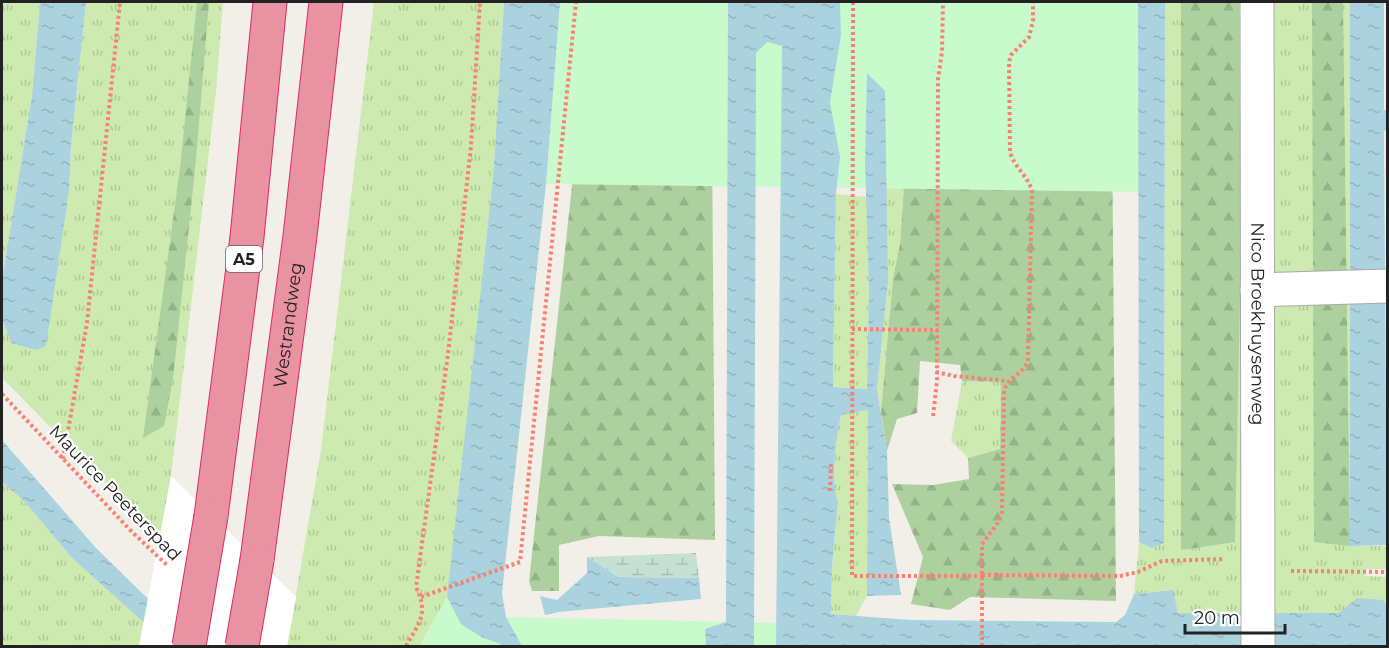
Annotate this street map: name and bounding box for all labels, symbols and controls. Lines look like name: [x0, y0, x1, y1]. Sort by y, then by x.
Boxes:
street label: Nico Broekhuysenweg: [1246, 222, 1269, 426]
road number: A5: [226, 246, 262, 272]
street label: Westrandweg: [269, 261, 307, 389]
street label: Maurice Peeterspad: [44, 420, 186, 566]
scale bar: [1185, 597, 1286, 635]
text: 20 m: [1194, 607, 1240, 629]

